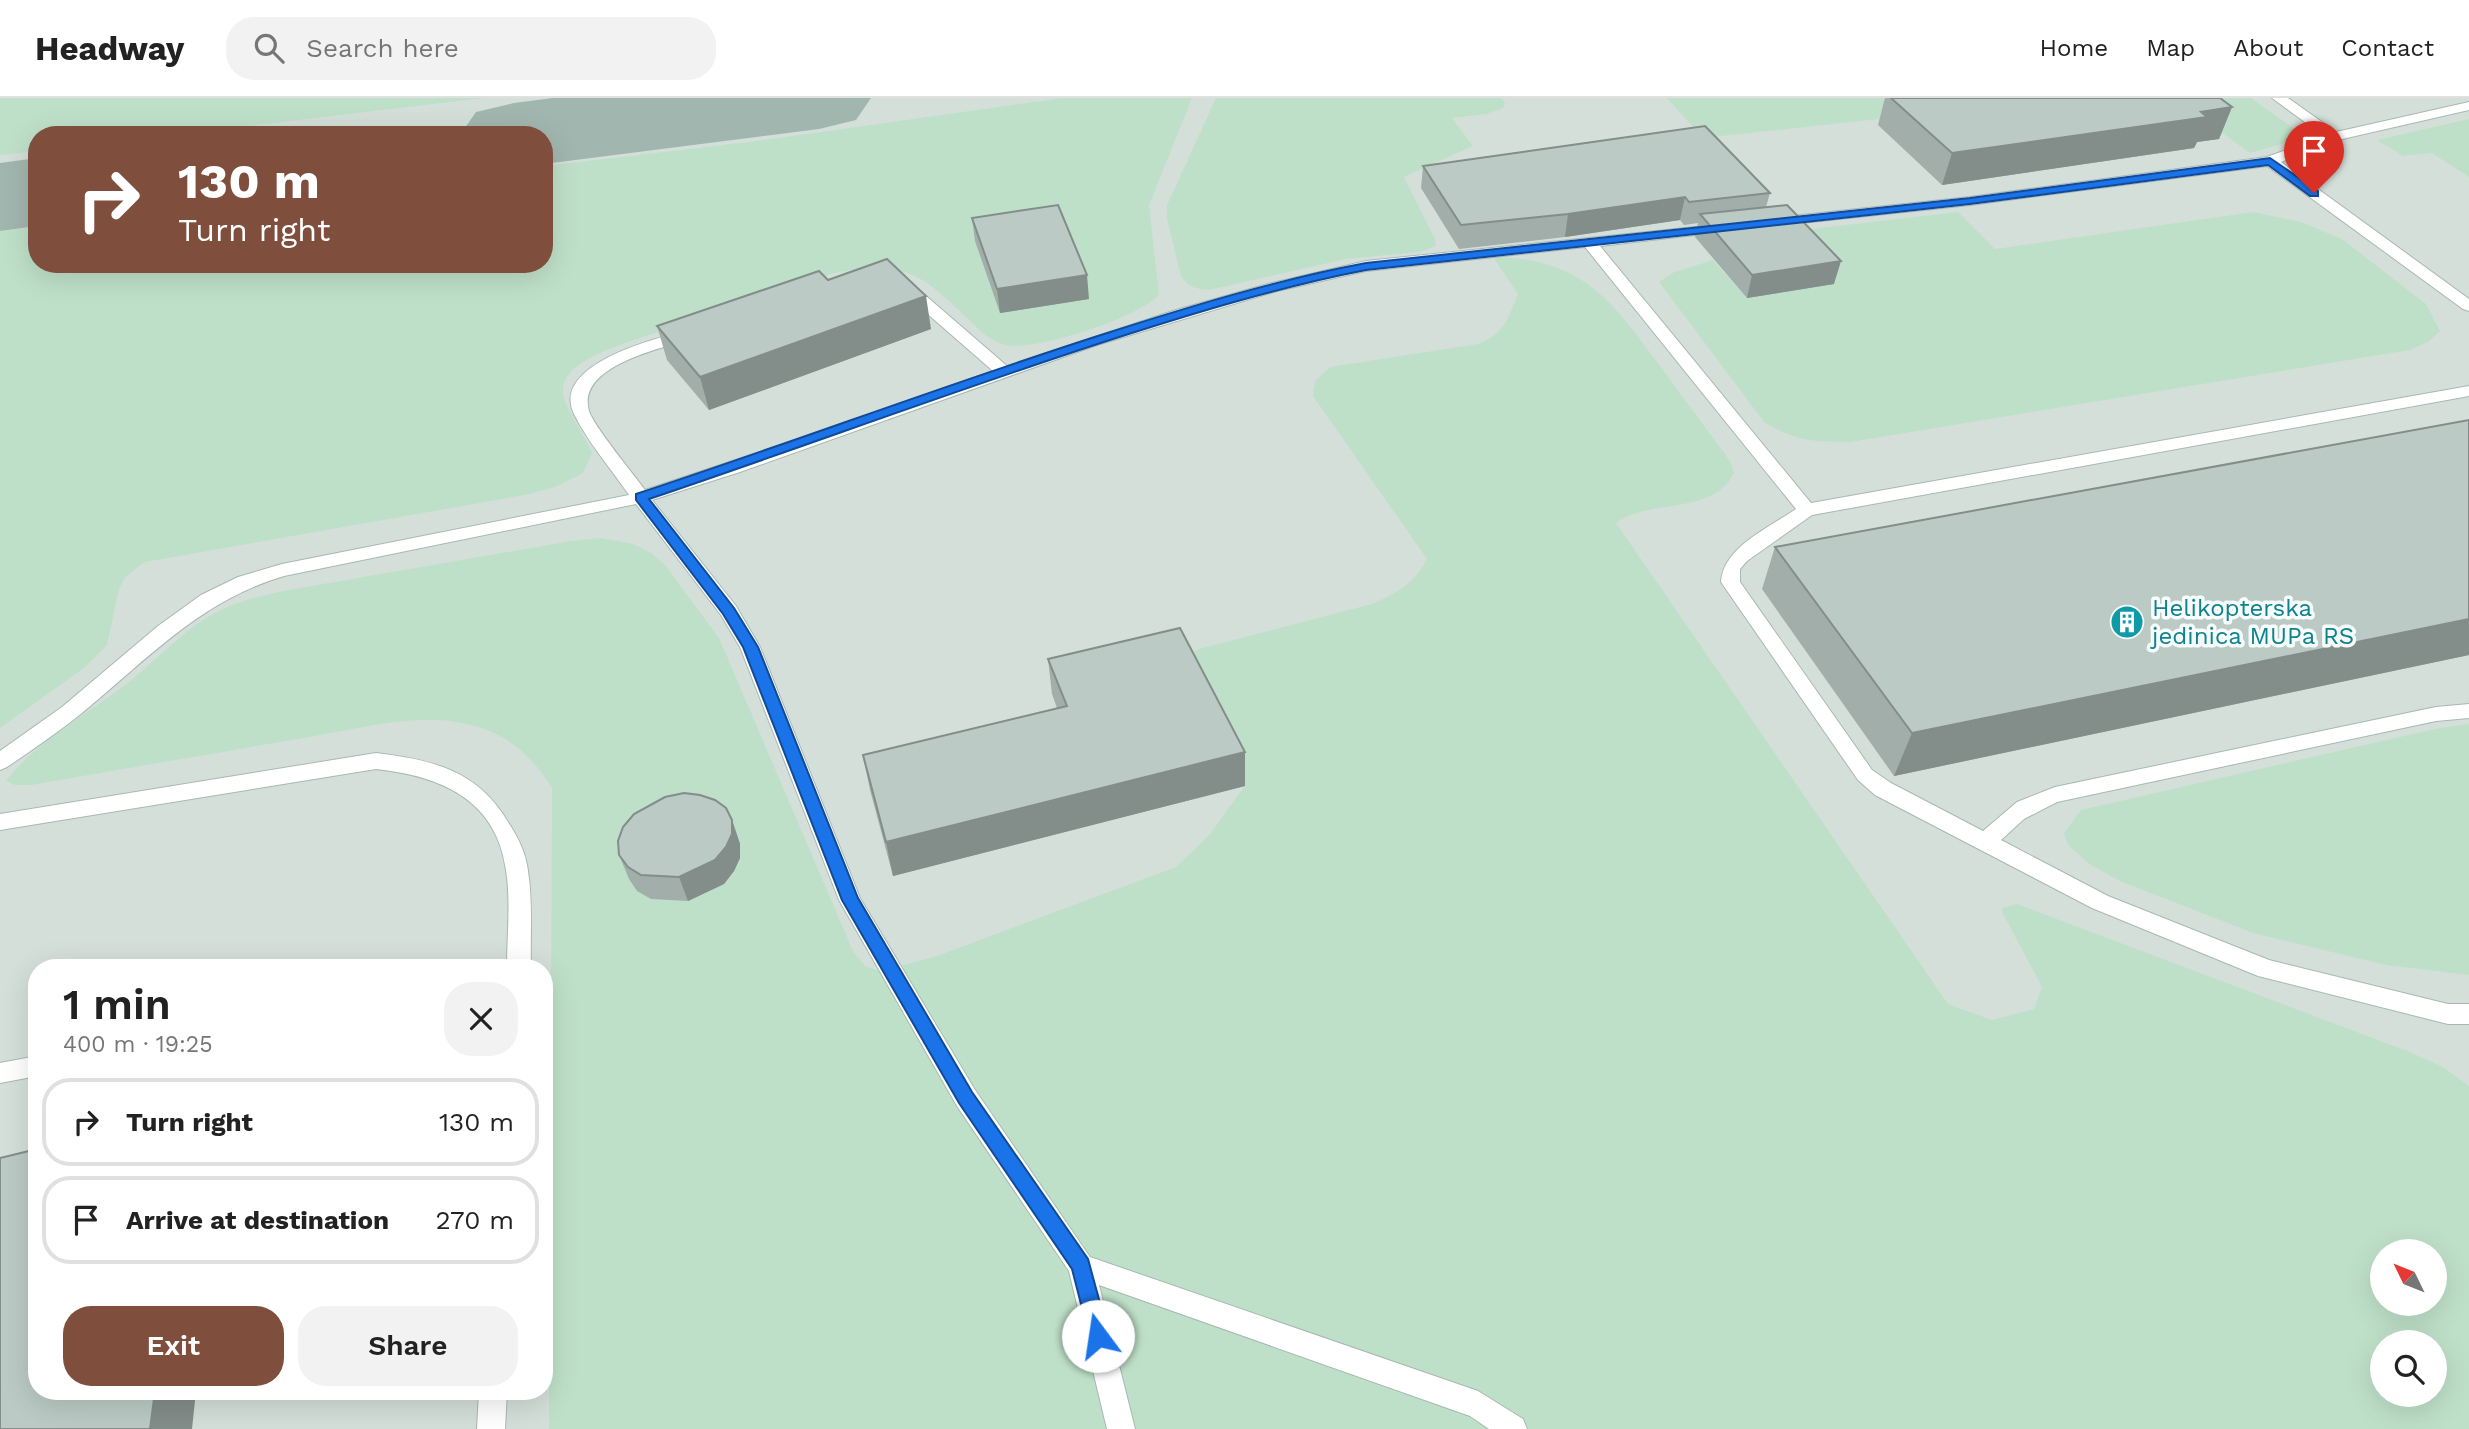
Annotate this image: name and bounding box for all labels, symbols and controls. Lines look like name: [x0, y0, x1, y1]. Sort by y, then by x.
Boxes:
search box: [226, 17, 716, 80]
text: Headway: [35, 29, 184, 68]
icon: search: [250, 29, 288, 67]
text: Search here: [306, 33, 459, 63]
text: Home: [2040, 34, 2108, 62]
text: Map: [2146, 34, 2195, 62]
text: About: [2233, 34, 2303, 62]
text: Contact: [2341, 34, 2434, 62]
pin: [2284, 121, 2344, 193]
icon: arrive: [2295, 132, 2333, 170]
text: 130 m: [178, 152, 320, 210]
icon: right: [63, 154, 154, 245]
text: Turn right: [178, 211, 330, 249]
place label: Helikopterska jedinica MUPa RS: [2150, 594, 2354, 650]
building icon: Helikopterska jedinica MUPa RS: [2108, 603, 2146, 641]
text: 1 min: [63, 980, 171, 1029]
button: close: [444, 982, 518, 1056]
text: 400 m · 19:25: [63, 1031, 213, 1058]
icon: right: [67, 1103, 105, 1141]
text: Turn right: [126, 1107, 253, 1137]
text: 130 m: [439, 1107, 514, 1137]
icon: arrive: [67, 1201, 105, 1239]
text: Arrive at destination: [126, 1205, 389, 1235]
text: 270 m: [435, 1205, 514, 1235]
north arrow: [2370, 1239, 2446, 1316]
map controls: [2370, 1239, 2447, 1407]
position arrow: [1061, 1299, 1135, 1373]
button: Exit: [63, 1306, 284, 1386]
button: Share: [298, 1306, 518, 1386]
button: search: [2370, 1330, 2447, 1407]

